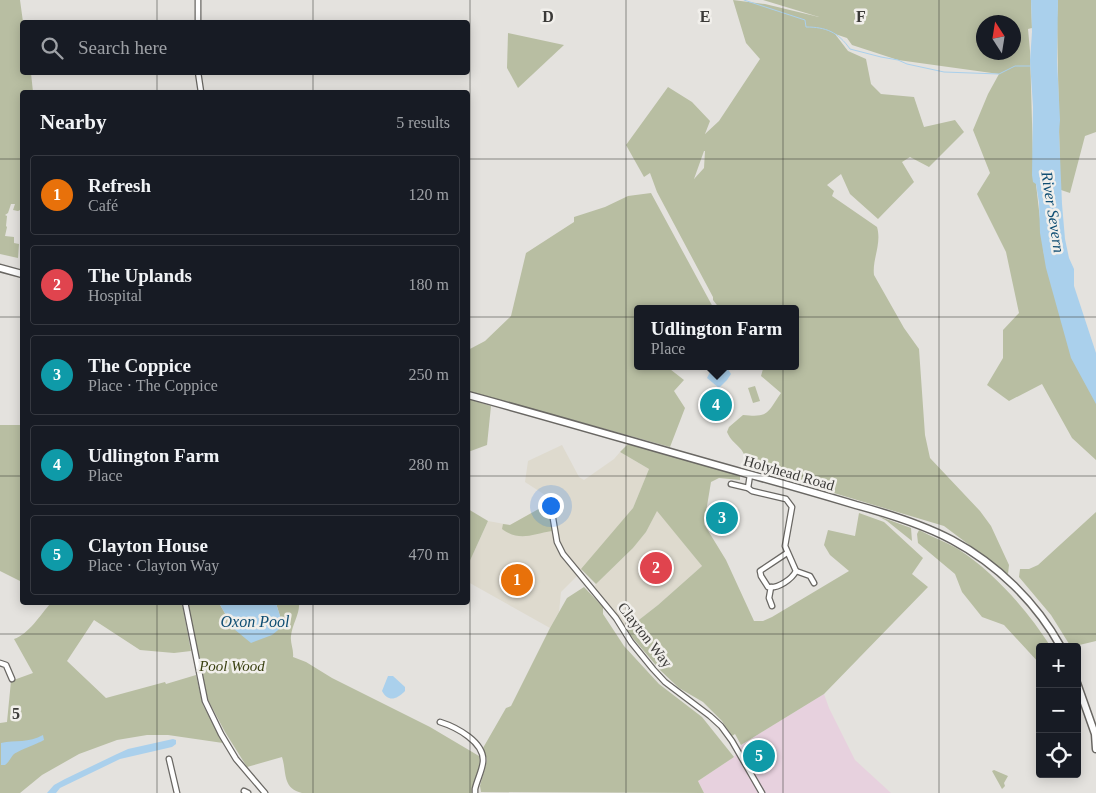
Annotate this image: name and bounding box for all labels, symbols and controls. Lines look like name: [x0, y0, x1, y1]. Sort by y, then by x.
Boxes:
text: D: [542, 8, 554, 25]
text: E: [700, 8, 710, 25]
text: F: [856, 8, 866, 25]
north arrow: [976, 15, 1021, 60]
search box: [20, 20, 470, 75]
icon: search: [38, 34, 66, 62]
text: Search here: [78, 37, 167, 58]
text: Nearby: [40, 110, 107, 134]
text: 5 results: [396, 114, 450, 131]
water label: River Severn: [1038, 169, 1068, 254]
text: Refresh: [88, 175, 151, 196]
text: 1: [53, 186, 61, 203]
text: 120 m: [409, 186, 449, 203]
text: Café: [88, 197, 118, 214]
text: The Uplands: [88, 265, 192, 286]
text: 2: [53, 276, 61, 293]
text: 180 m: [409, 276, 449, 293]
text: Hospital: [88, 287, 142, 304]
popup: [634, 305, 799, 370]
text: Udlington Farm: [651, 318, 782, 339]
text: Place: [651, 340, 685, 357]
text: The Coppice: [88, 355, 191, 376]
text: 3: [53, 366, 61, 383]
text: 250 m: [409, 366, 449, 383]
text: Place · The Coppice: [88, 377, 218, 394]
pin: 4: [700, 386, 732, 424]
text: Udlington Farm: [88, 445, 219, 466]
street label: Holyhead Road: [742, 452, 837, 494]
text: 4: [53, 456, 61, 473]
text: 280 m: [409, 456, 449, 473]
text: Place: [88, 467, 123, 484]
your location: [538, 493, 564, 519]
pin: 3: [706, 499, 738, 537]
text: Clayton House: [88, 535, 208, 556]
text: 5: [53, 546, 61, 563]
text: 470 m: [409, 546, 449, 563]
pin: 2: [640, 549, 672, 587]
text: Place · Clayton Way: [88, 557, 219, 574]
pin: 1: [501, 561, 533, 599]
street label: Clayton Way: [615, 599, 676, 671]
water label: Oxon Pool: [221, 613, 290, 630]
map controls: [1036, 643, 1081, 778]
button: +: [1036, 643, 1081, 688]
park label: Pool Wood: [198, 658, 265, 674]
button: −: [1036, 688, 1081, 733]
text: 5: [12, 705, 20, 722]
button: locate: [1036, 733, 1081, 778]
pin: 5: [743, 737, 775, 775]

